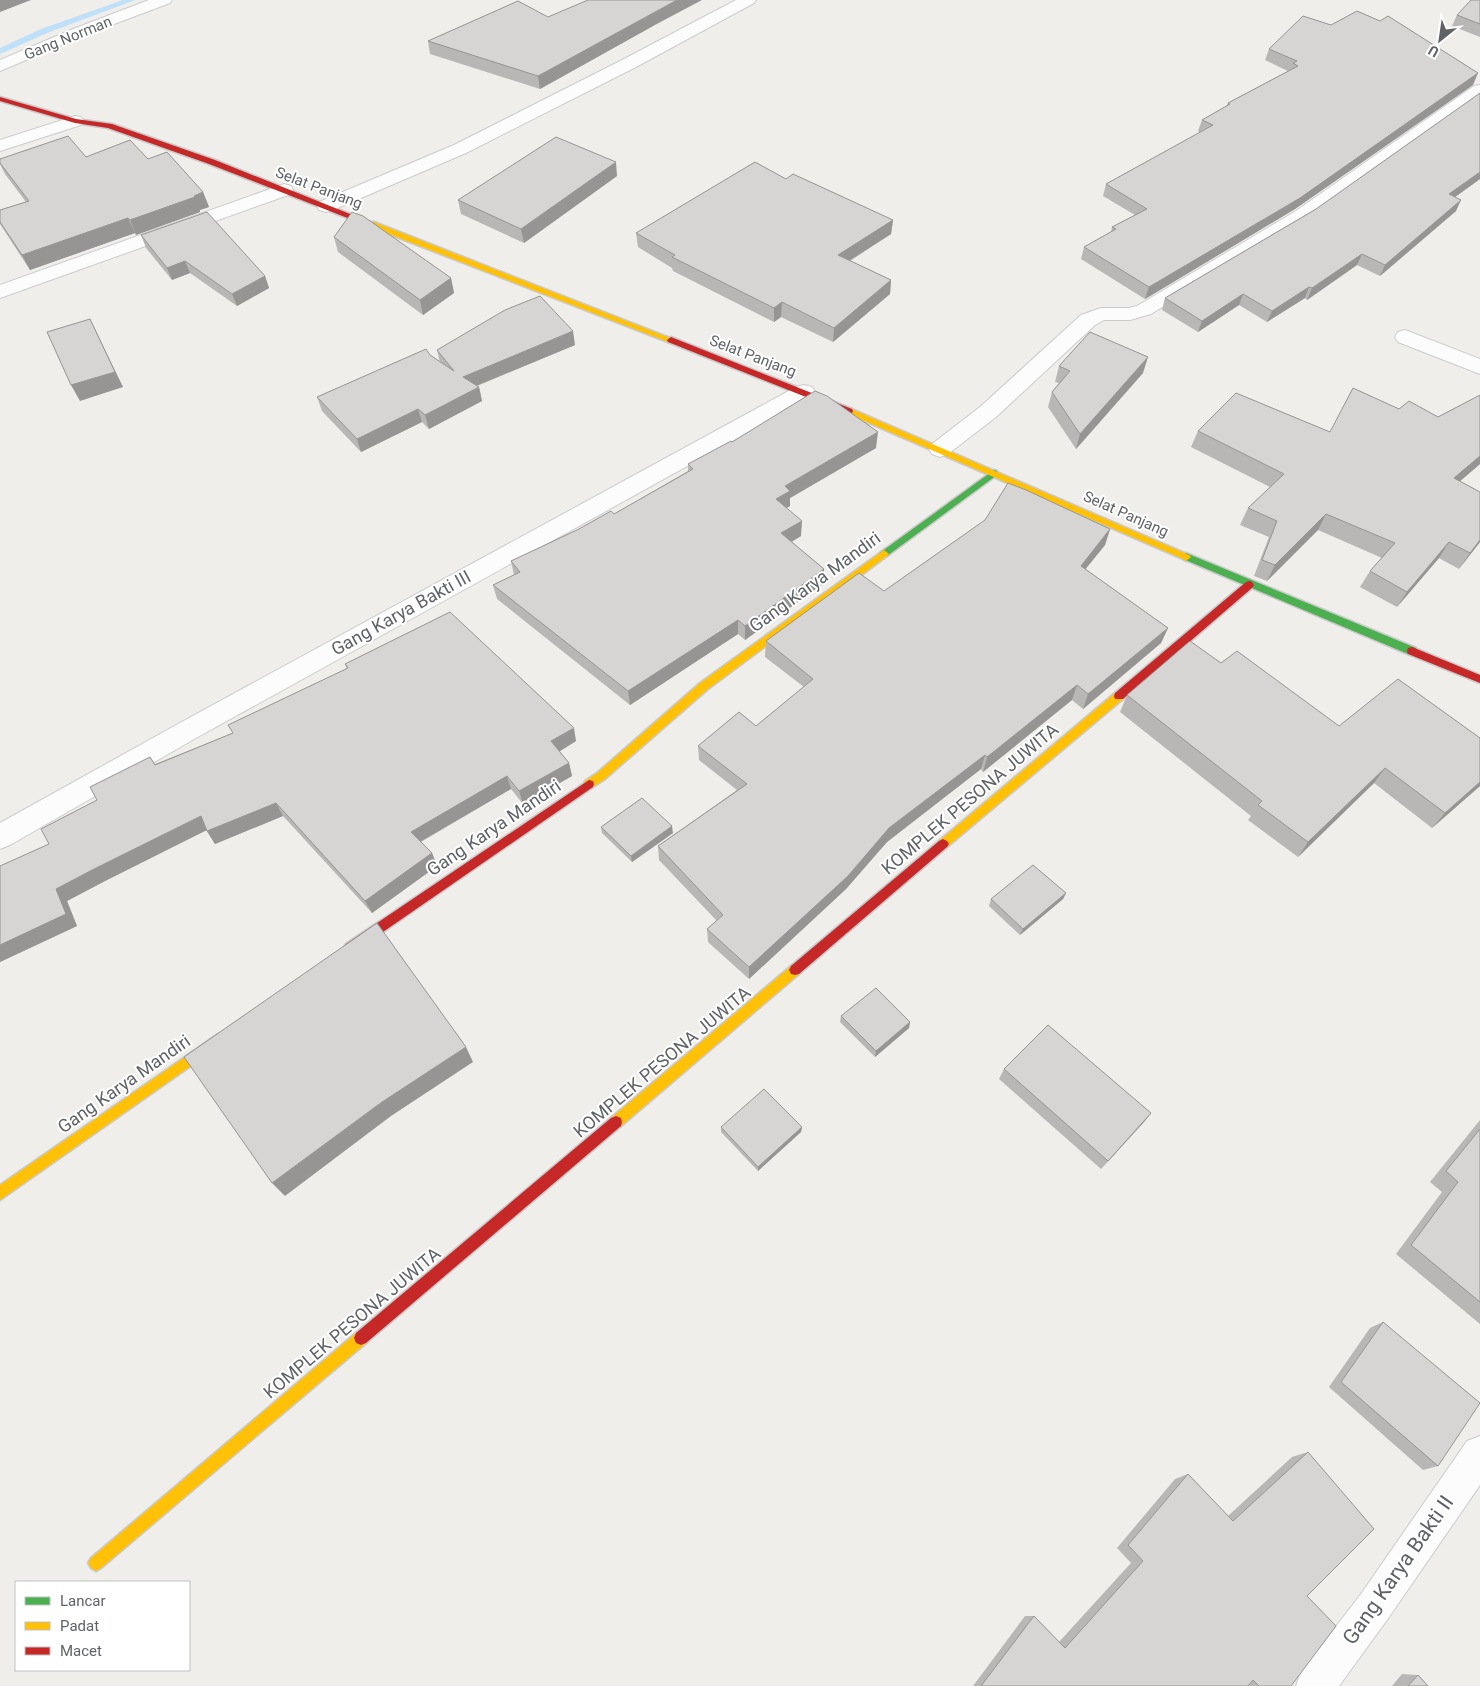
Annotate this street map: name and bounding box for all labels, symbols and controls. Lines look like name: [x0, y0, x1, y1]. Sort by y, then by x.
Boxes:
street label: Gang Norman: [22, 12, 114, 64]
north arrow: [1415, 15, 1465, 65]
text: U: [1426, 42, 1441, 60]
street label: Selat Panjang: [273, 163, 365, 213]
street label: Selat Panjang: [707, 331, 799, 381]
street label: Selat Panjang: [1081, 487, 1171, 541]
street label: Gang Karya Mandiri: [745, 527, 884, 636]
street label: Gang Karya Bakti III: [327, 566, 474, 660]
street label: KOMPLEK PESONA JUWITA: [877, 718, 1062, 879]
street label: Gang Karya Mandiri: [423, 775, 565, 880]
street label: KOMPLEK PESONA JUWITA: [569, 981, 754, 1142]
street label: Gang Karya Mandiri: [53, 1030, 194, 1137]
street label: KOMPLEK PESONA JUWITA: [259, 1242, 444, 1403]
street label: Gang Karya Bakti II: [1338, 1491, 1458, 1649]
legend: [15, 1581, 190, 1671]
text: Lancar: [60, 1592, 106, 1610]
text: Padat: [60, 1617, 99, 1635]
text: Macet: [60, 1642, 102, 1660]

